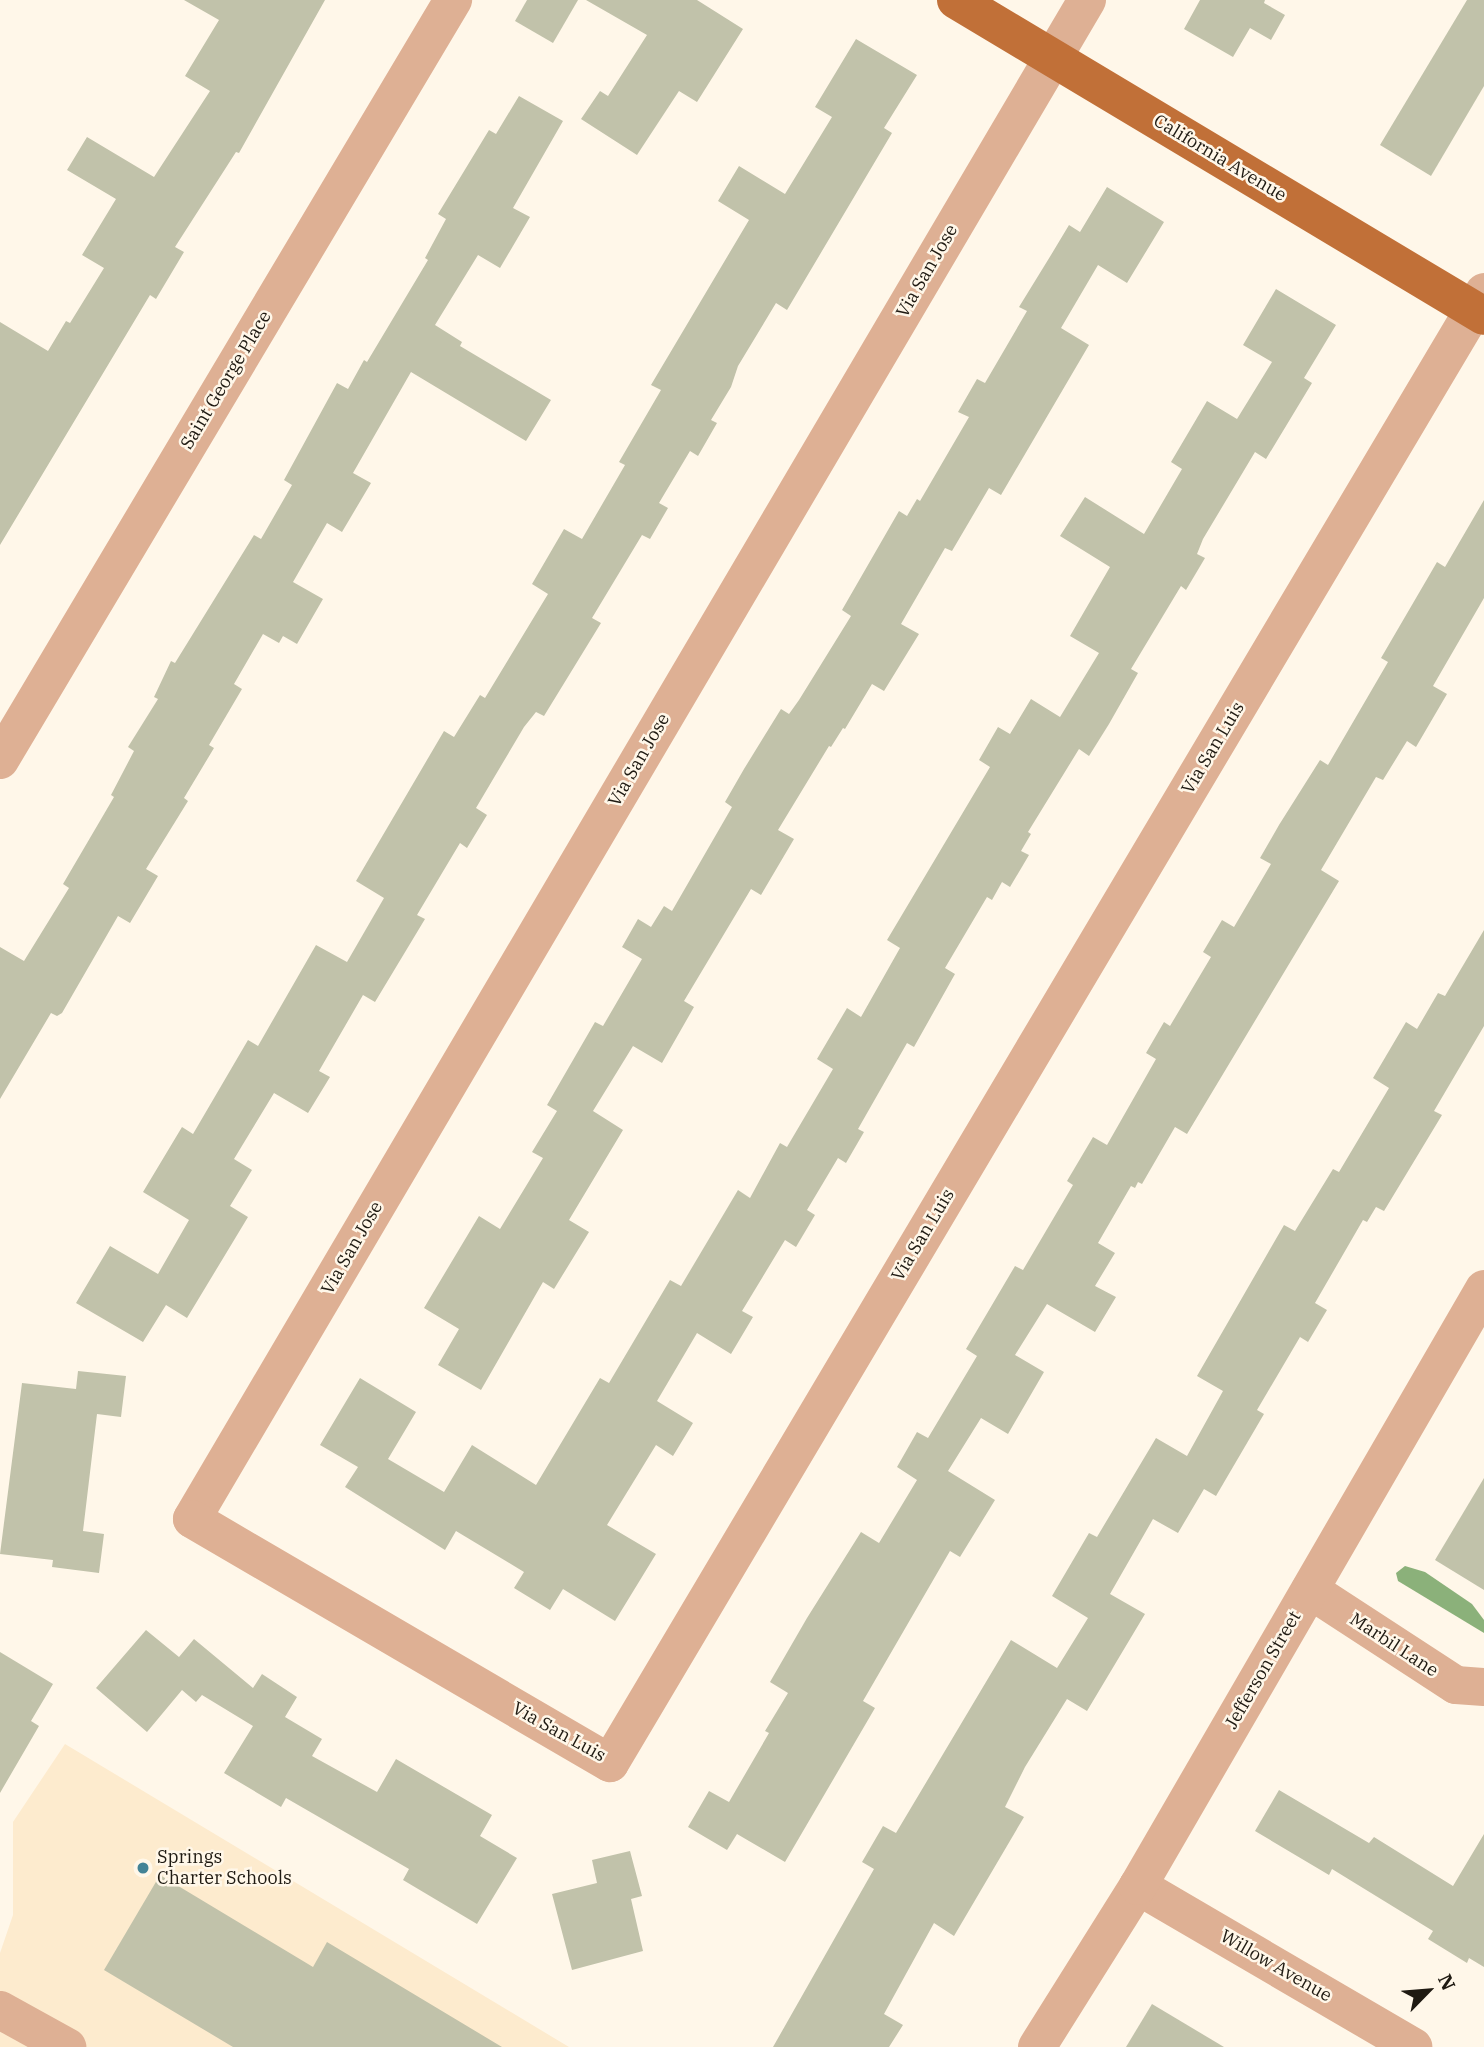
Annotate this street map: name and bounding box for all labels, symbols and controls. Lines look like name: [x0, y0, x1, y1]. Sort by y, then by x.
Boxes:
street label: California Avenue: [1150, 110, 1290, 206]
street label: Via San Jose: [892, 221, 962, 321]
street label: Saint George Place: [176, 307, 276, 453]
street label: Via San Luis: [1177, 698, 1249, 798]
street label: Via San Jose: [604, 710, 674, 810]
street label: Via San Luis: [887, 1185, 959, 1285]
street label: Via San Jose: [317, 1198, 387, 1298]
street label: Jefferson Street: [1220, 1607, 1306, 1733]
street label: Marbil Lane: [1346, 1608, 1442, 1682]
street label: Via San Luis: [509, 1697, 609, 1767]
place label: Springs Charter Schools: [157, 1847, 292, 1890]
marker: Springs Charter Schools: [135, 1860, 151, 1876]
street label: Willow Avenue: [1216, 1925, 1336, 2007]
north arrow: [1393, 1956, 1463, 2026]
text: N: [1433, 1970, 1461, 1994]

